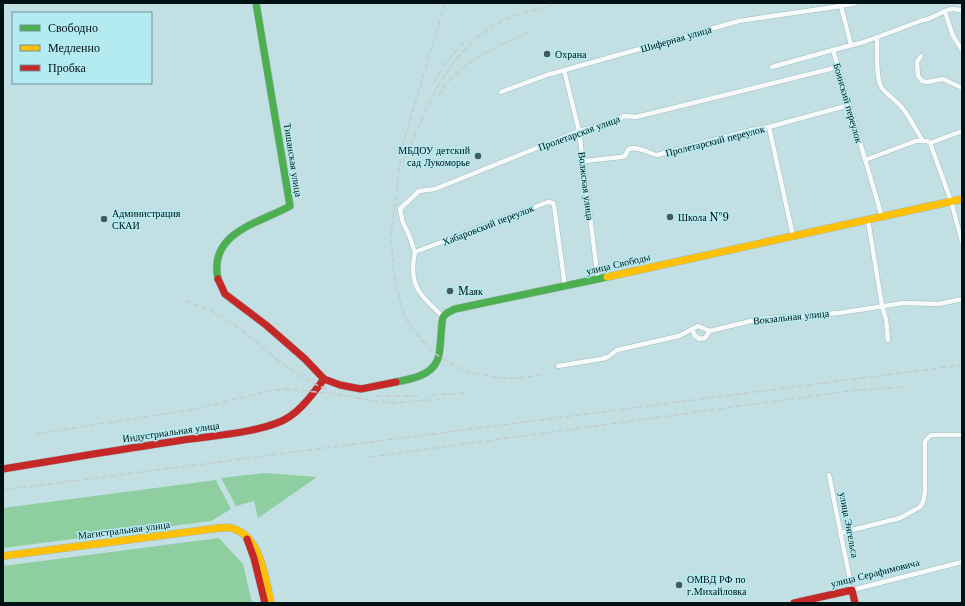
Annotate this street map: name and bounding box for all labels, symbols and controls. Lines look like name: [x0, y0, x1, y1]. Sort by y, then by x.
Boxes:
legend: [12, 12, 152, 84]
text: Свободно: [48, 20, 98, 35]
street label: Шиферная улица: [639, 22, 714, 55]
text: Медленно: [48, 40, 100, 55]
place label: Охрана: [555, 48, 587, 61]
marker: Охрана: [542, 49, 552, 59]
text: Пробка: [48, 60, 86, 75]
street label: Боинский переулок: [830, 61, 866, 145]
street label: Пролетарская улица: [536, 112, 622, 154]
street label: Тишанская улица: [281, 122, 305, 198]
street label: Пролетарский переулок: [664, 122, 766, 160]
place label: МБДОУ детский сад Лукоморье: [398, 144, 471, 169]
marker: МБДОУ детский сад Лукоморье: [473, 151, 483, 161]
street label: Волжская улица: [575, 151, 597, 222]
street label: Хабаровский переулок: [440, 201, 536, 248]
place label: Администрация СКАИ: [112, 207, 181, 232]
place label: Школа №9: [678, 211, 729, 224]
marker: Школа №9: [665, 212, 675, 222]
marker: Администрация СКАИ: [99, 214, 109, 224]
street label: улица Свободы: [585, 250, 652, 278]
place label: Mаяк: [458, 285, 483, 298]
marker: Mаяк: [445, 286, 455, 296]
street label: Вокзальная улица: [752, 306, 830, 327]
street label: Индустриальная улица: [122, 419, 221, 445]
street label: улица Энгельса: [836, 491, 862, 559]
street label: Магистральная улица: [77, 518, 171, 542]
street label: улица Серафимовича: [829, 556, 921, 590]
place label: ОМВД РФ по г.Михайловка: [687, 573, 747, 598]
marker: ОМВД РФ по г.Михайловка: [674, 580, 684, 590]

